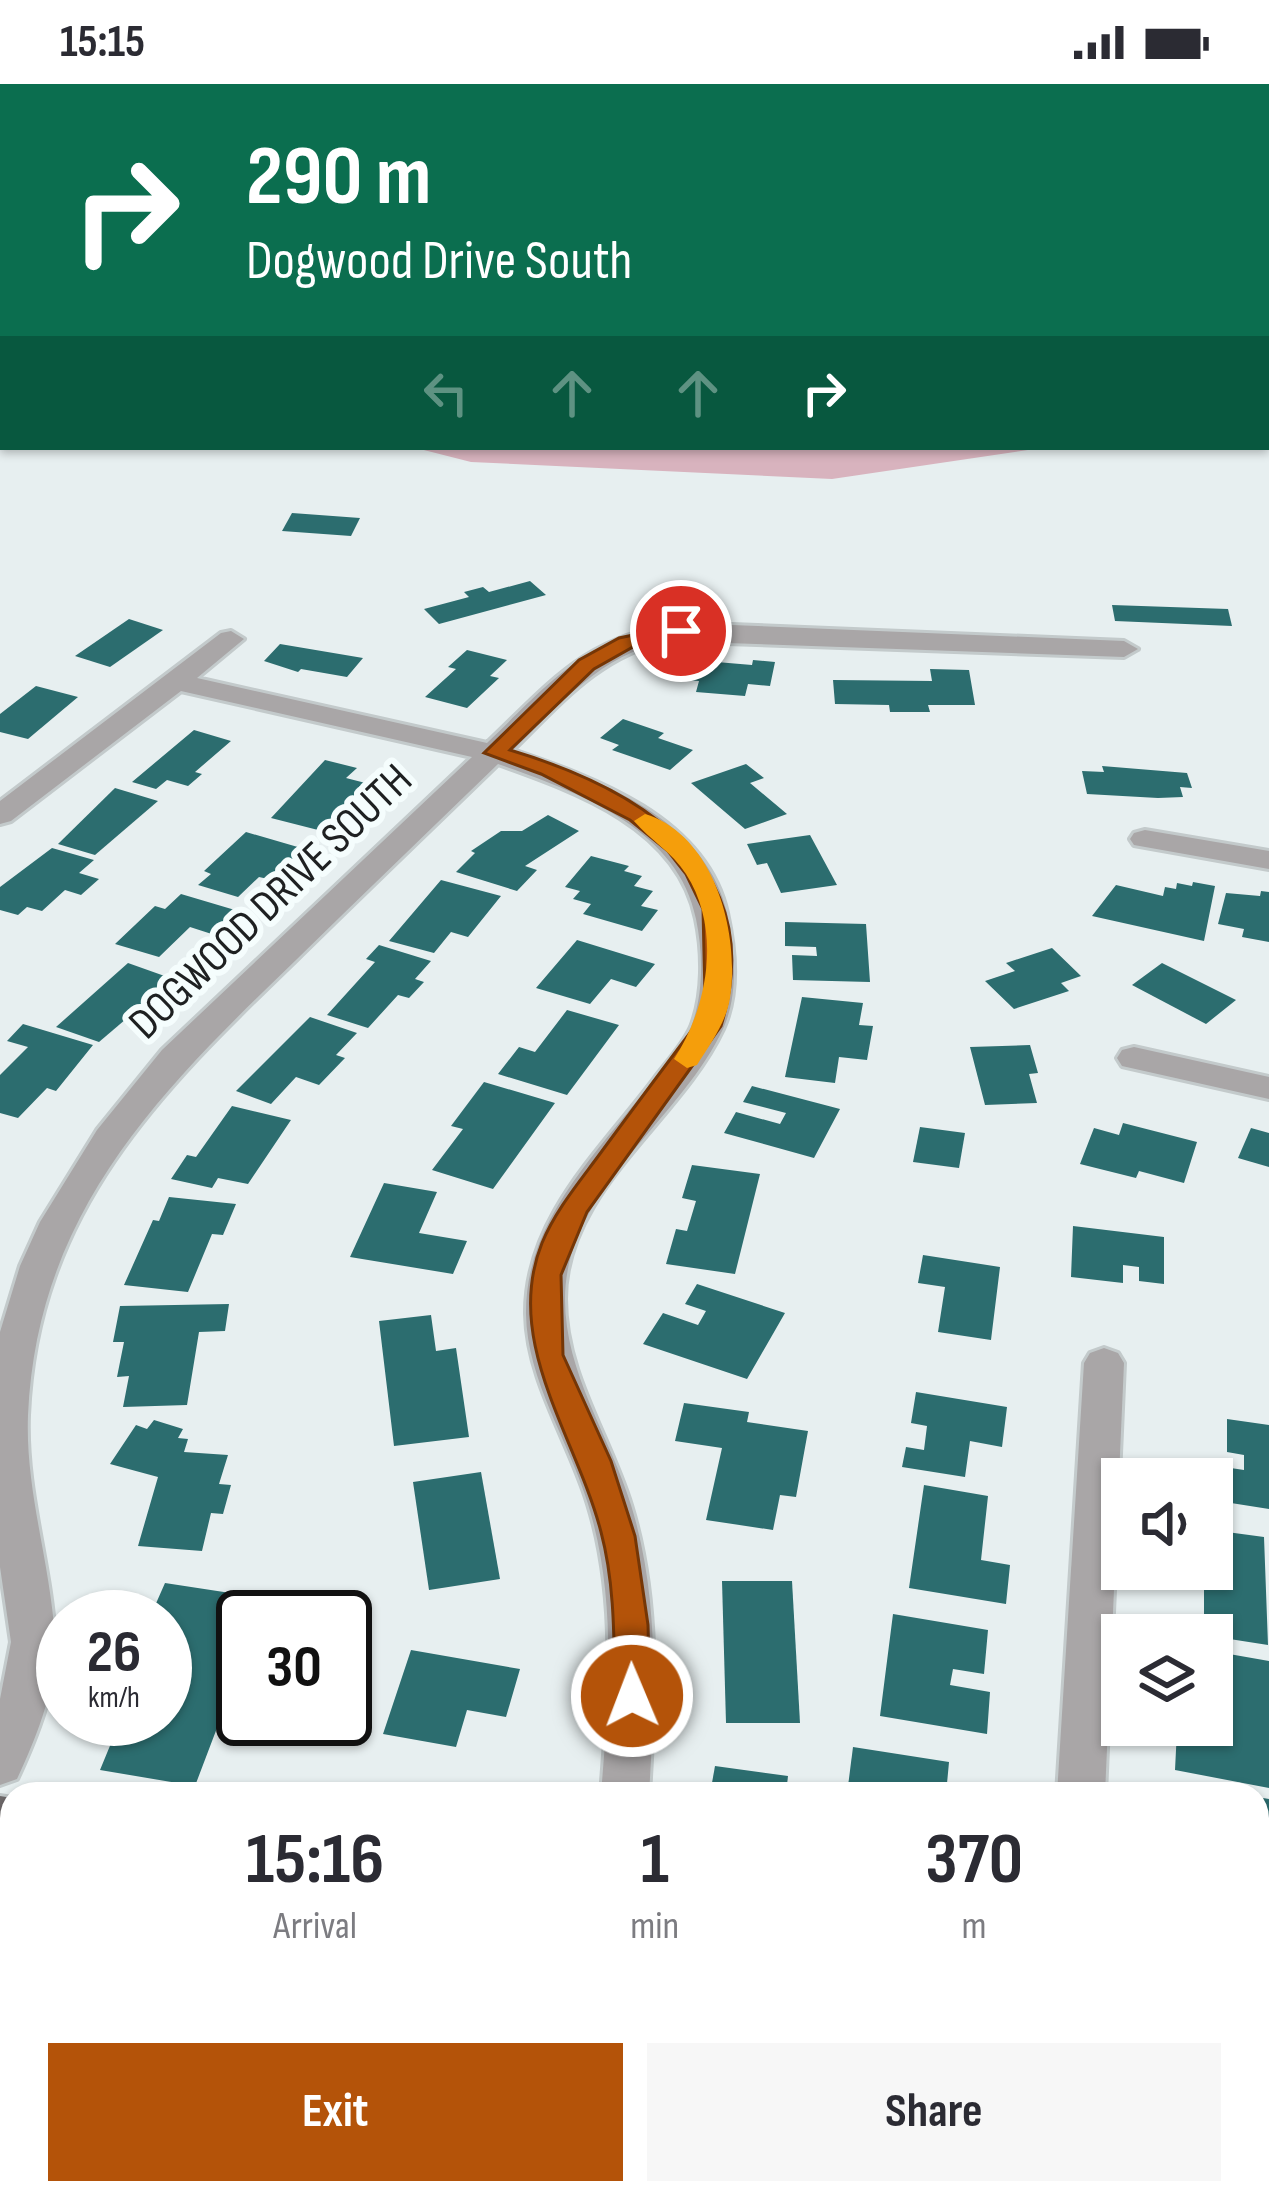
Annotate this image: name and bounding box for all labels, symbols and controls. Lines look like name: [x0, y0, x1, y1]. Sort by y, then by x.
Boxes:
text: 15:15: [60, 15, 145, 70]
text: 290 m: [246, 127, 431, 228]
icon: right: [48, 132, 204, 288]
text: Dogwood Drive South: [246, 229, 632, 294]
icon: left: [413, 360, 479, 426]
icon: ahead: [539, 360, 605, 426]
icon: ahead: [665, 360, 731, 426]
icon: right: [791, 360, 857, 426]
pin: [630, 580, 732, 682]
icon: arrive: [648, 598, 714, 664]
street label: DOGWOOD DRIVE SOUTH: [118, 753, 424, 1051]
map controls: [1101, 1458, 1233, 1746]
button: sound: [1101, 1458, 1233, 1590]
speed limit sign: 30: [216, 1590, 372, 1746]
button: layers: [1101, 1614, 1233, 1746]
text: 26: [87, 1617, 141, 1689]
position arrow: [569, 1633, 695, 1759]
text: km/h: [88, 1680, 140, 1716]
text: 15:16: [246, 1817, 384, 1904]
text: 1: [641, 1817, 669, 1904]
text: 370: [925, 1817, 1023, 1904]
text: Arrival: [273, 1903, 357, 1950]
text: min: [630, 1903, 679, 1950]
text: m: [962, 1903, 987, 1950]
button: Exit: [48, 2043, 623, 2181]
button: Share: [647, 2043, 1221, 2181]

